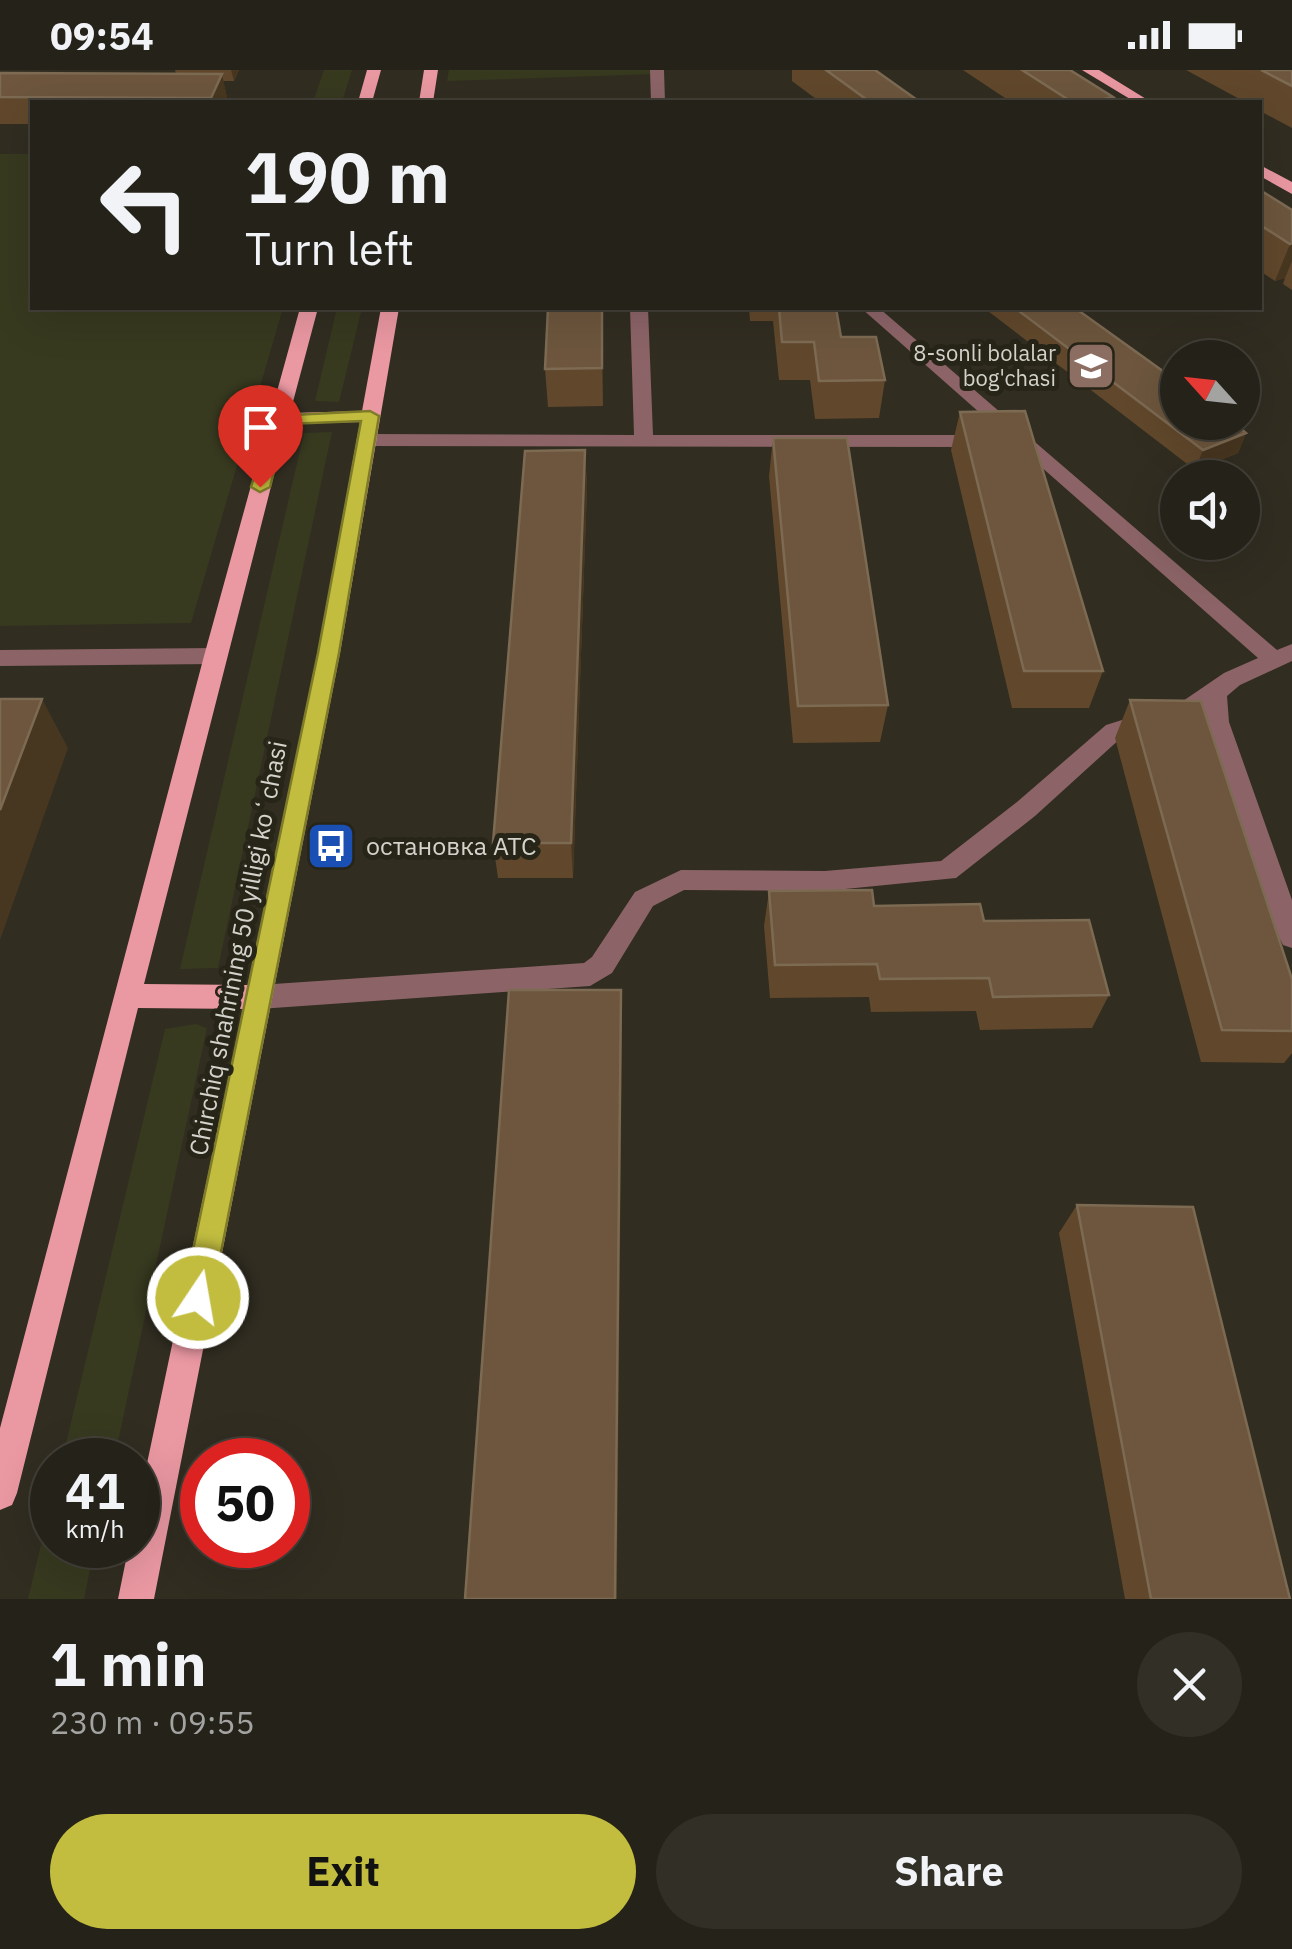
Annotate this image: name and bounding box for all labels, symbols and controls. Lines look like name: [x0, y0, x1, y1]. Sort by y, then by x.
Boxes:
text: 09:54: [50, 11, 154, 60]
text: 190 m: [245, 131, 450, 222]
icon: left: [80, 140, 210, 270]
text: Turn left: [245, 219, 414, 277]
place label: 8-sonli bolalar bog'chasi: [913, 338, 1056, 392]
school or university icon: 8-sonli bolalar bog'chasi: [1065, 340, 1117, 392]
north arrow: [1160, 340, 1260, 440]
map controls: [1160, 340, 1260, 560]
pin: [218, 385, 303, 488]
icon: arrive: [233, 400, 288, 455]
button: sound: [1160, 460, 1260, 560]
street label: Chirchiq shahrining 50 yilligi koʻchasi: [181, 738, 294, 1158]
bus stop icon: остановка АТС: [305, 820, 357, 872]
place label: остановка АТС: [366, 829, 537, 862]
position arrow: [146, 1246, 250, 1350]
speed limit sign: 50: [180, 1438, 310, 1568]
text: 41: [65, 1458, 125, 1523]
text: km/h: [66, 1512, 124, 1545]
text: 1 min: [50, 1624, 207, 1703]
button: close: [1137, 1632, 1242, 1737]
text: 230 m · 09:55: [50, 1701, 255, 1743]
button: Exit: [50, 1814, 636, 1929]
button: Share: [656, 1814, 1242, 1929]

